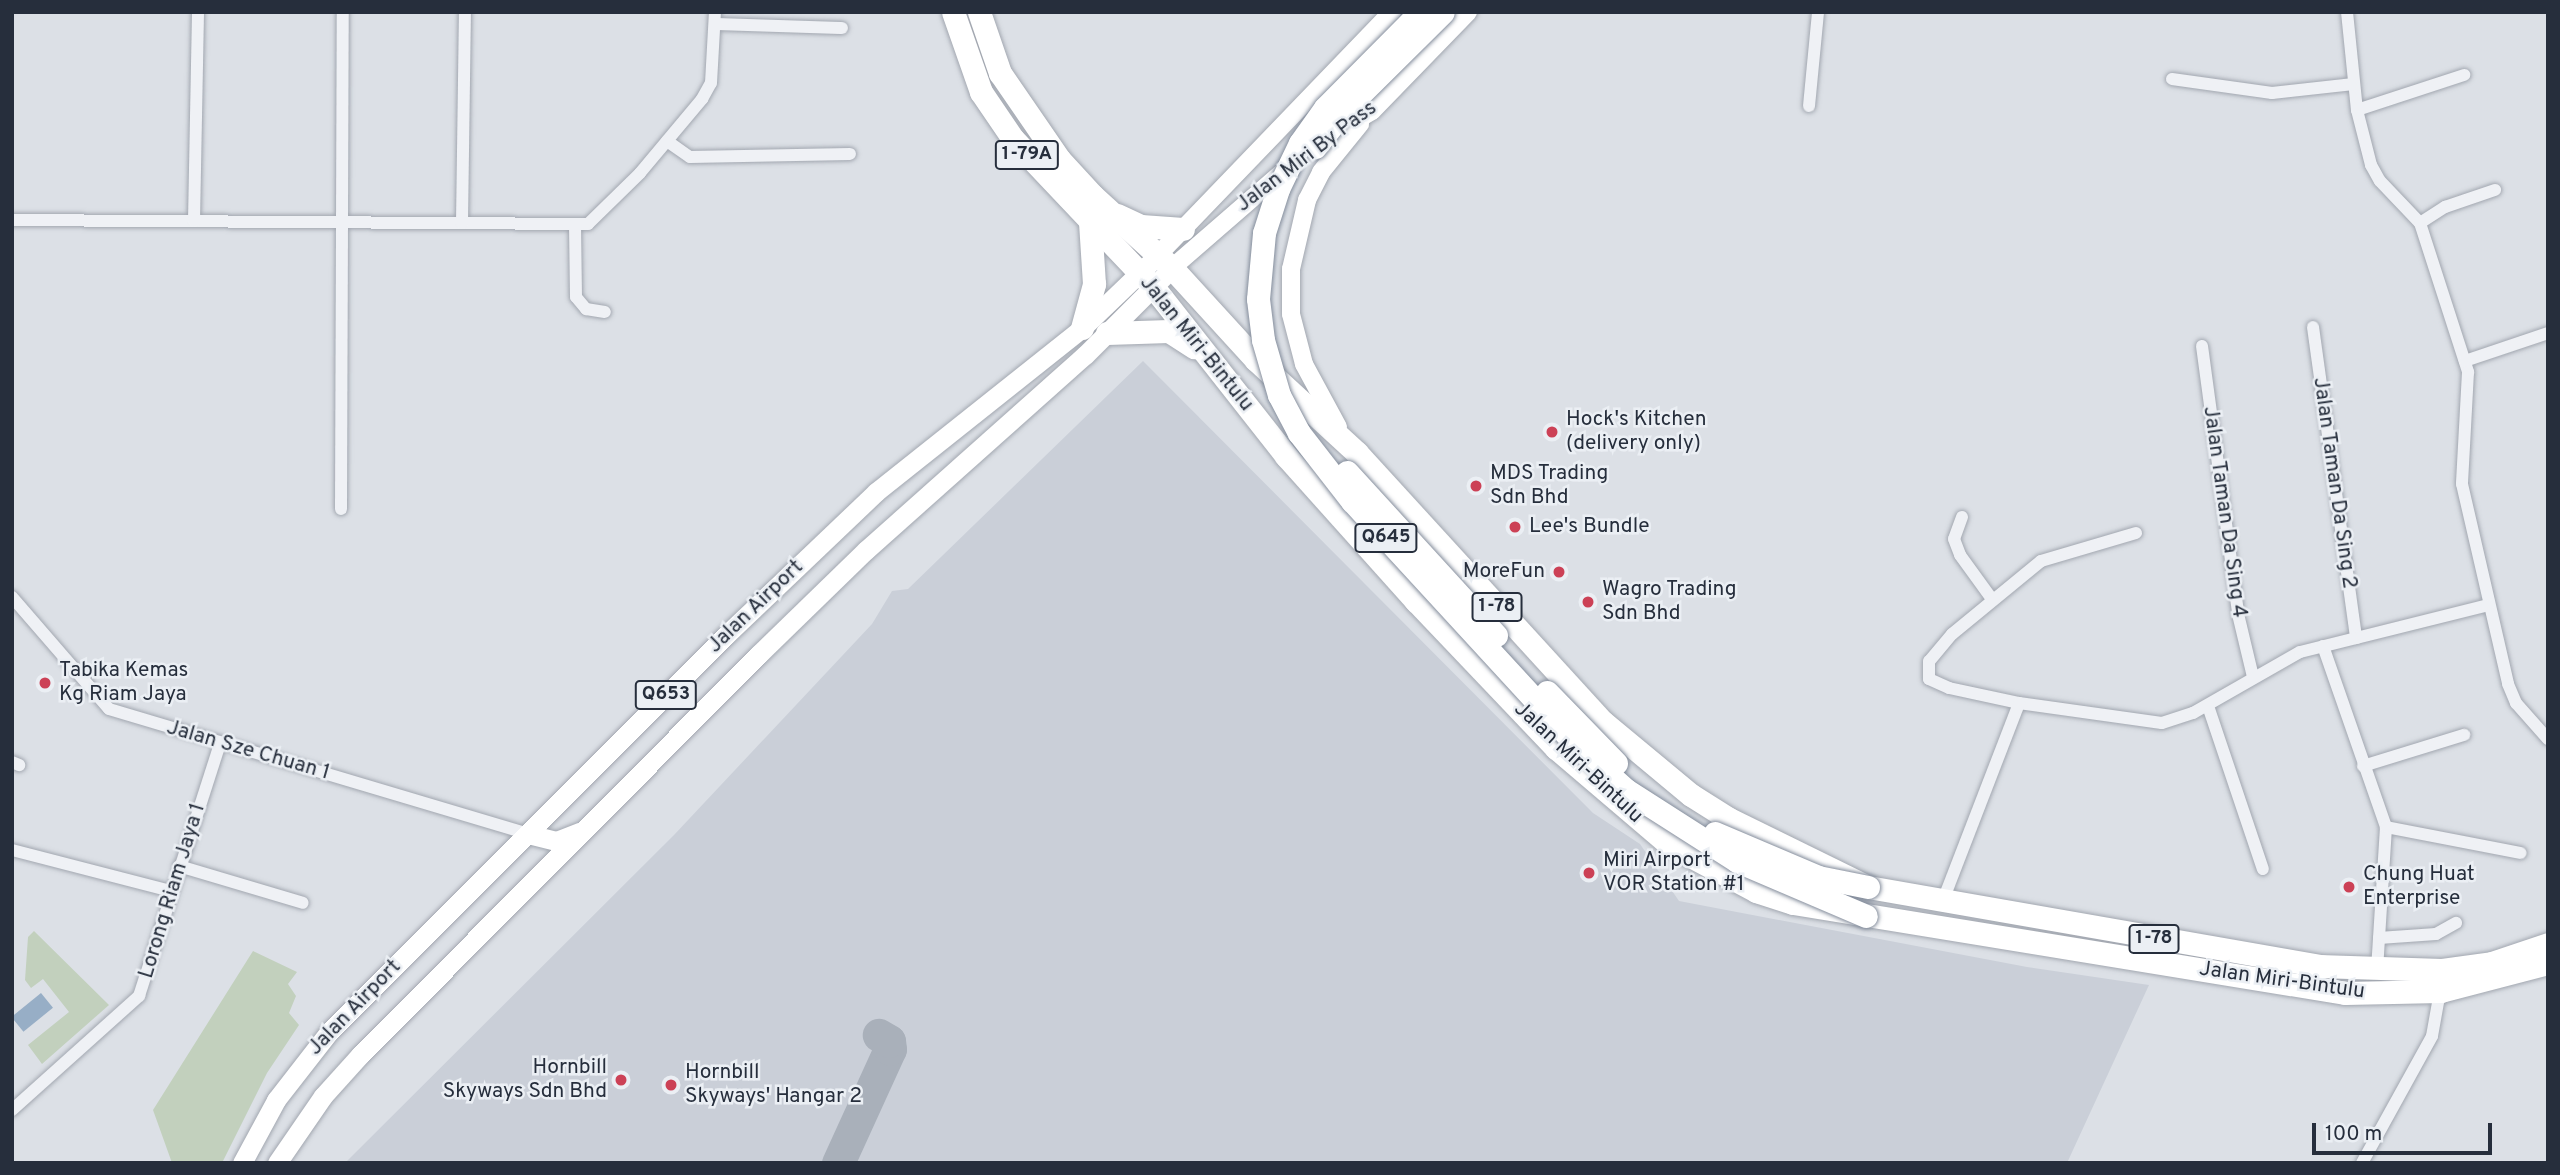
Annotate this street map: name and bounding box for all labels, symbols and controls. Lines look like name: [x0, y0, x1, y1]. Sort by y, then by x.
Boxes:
street label: Jalan Miri By Pass: [1232, 96, 1382, 218]
road number: 1-79A: [994, 140, 1060, 170]
street label: Jalan Miri-Bintulu: [1134, 271, 1258, 417]
street label: Jalan Taman Da Sing 2: [2307, 375, 2361, 591]
street label: Jalan Taman Da Sing 4: [2197, 404, 2251, 620]
place label: Hock's Kitchen (delivery only): [1566, 407, 1707, 457]
marker: Hock's Kitchen (delivery only): [1544, 424, 1560, 440]
place label: MDS Trading Sdn Bhd: [1490, 461, 1609, 511]
marker: MDS Trading Sdn Bhd: [1468, 478, 1484, 494]
place label: Lee's Bundle: [1529, 514, 1649, 540]
marker: Lee's Bundle: [1507, 519, 1523, 535]
road number: Q645: [1353, 523, 1419, 554]
street label: Jalan Airport: [703, 555, 809, 659]
place label: MoreFun: [1463, 559, 1545, 585]
marker: MoreFun: [1551, 564, 1567, 580]
place label: Wagro Trading Sdn Bhd: [1602, 577, 1737, 627]
road number: 1-78: [1471, 592, 1523, 622]
marker: Wagro Trading Sdn Bhd: [1580, 594, 1596, 610]
place label: Tabika Kemas Kg Riam Jaya: [59, 658, 188, 708]
marker: Tabika Kemas Kg Riam Jaya: [37, 675, 53, 691]
road number: Q653: [634, 680, 698, 710]
street label: Jalan Miri-Bintulu: [1508, 697, 1648, 829]
street label: Jalan Sze Chuan 1: [163, 716, 333, 786]
street label: Lorong Riam Jaya 1: [134, 800, 212, 982]
place label: Miri Airport VOR Station #1: [1603, 848, 1745, 898]
place label: Chung Huat Enterprise: [2363, 862, 2475, 912]
marker: Miri Airport VOR Station #1: [1581, 865, 1597, 881]
marker: Chung Huat Enterprise: [2341, 879, 2357, 895]
road number: 1-78: [2128, 923, 2180, 954]
street label: Jalan Airport: [303, 955, 407, 1061]
street label: Jalan Miri-Bintulu: [2198, 957, 2366, 1005]
place label: Hornbill Skyways Sdn Bhd: [443, 1055, 607, 1105]
place label: Hornbill Skyways' Hangar 2: [685, 1060, 862, 1110]
marker: Hornbill Skyways Sdn Bhd: [613, 1072, 629, 1088]
marker: Hornbill Skyways' Hangar 2: [663, 1077, 679, 1093]
scale bar: [2315, 1108, 2495, 1152]
text: 100 m: [2325, 1121, 2382, 1148]

